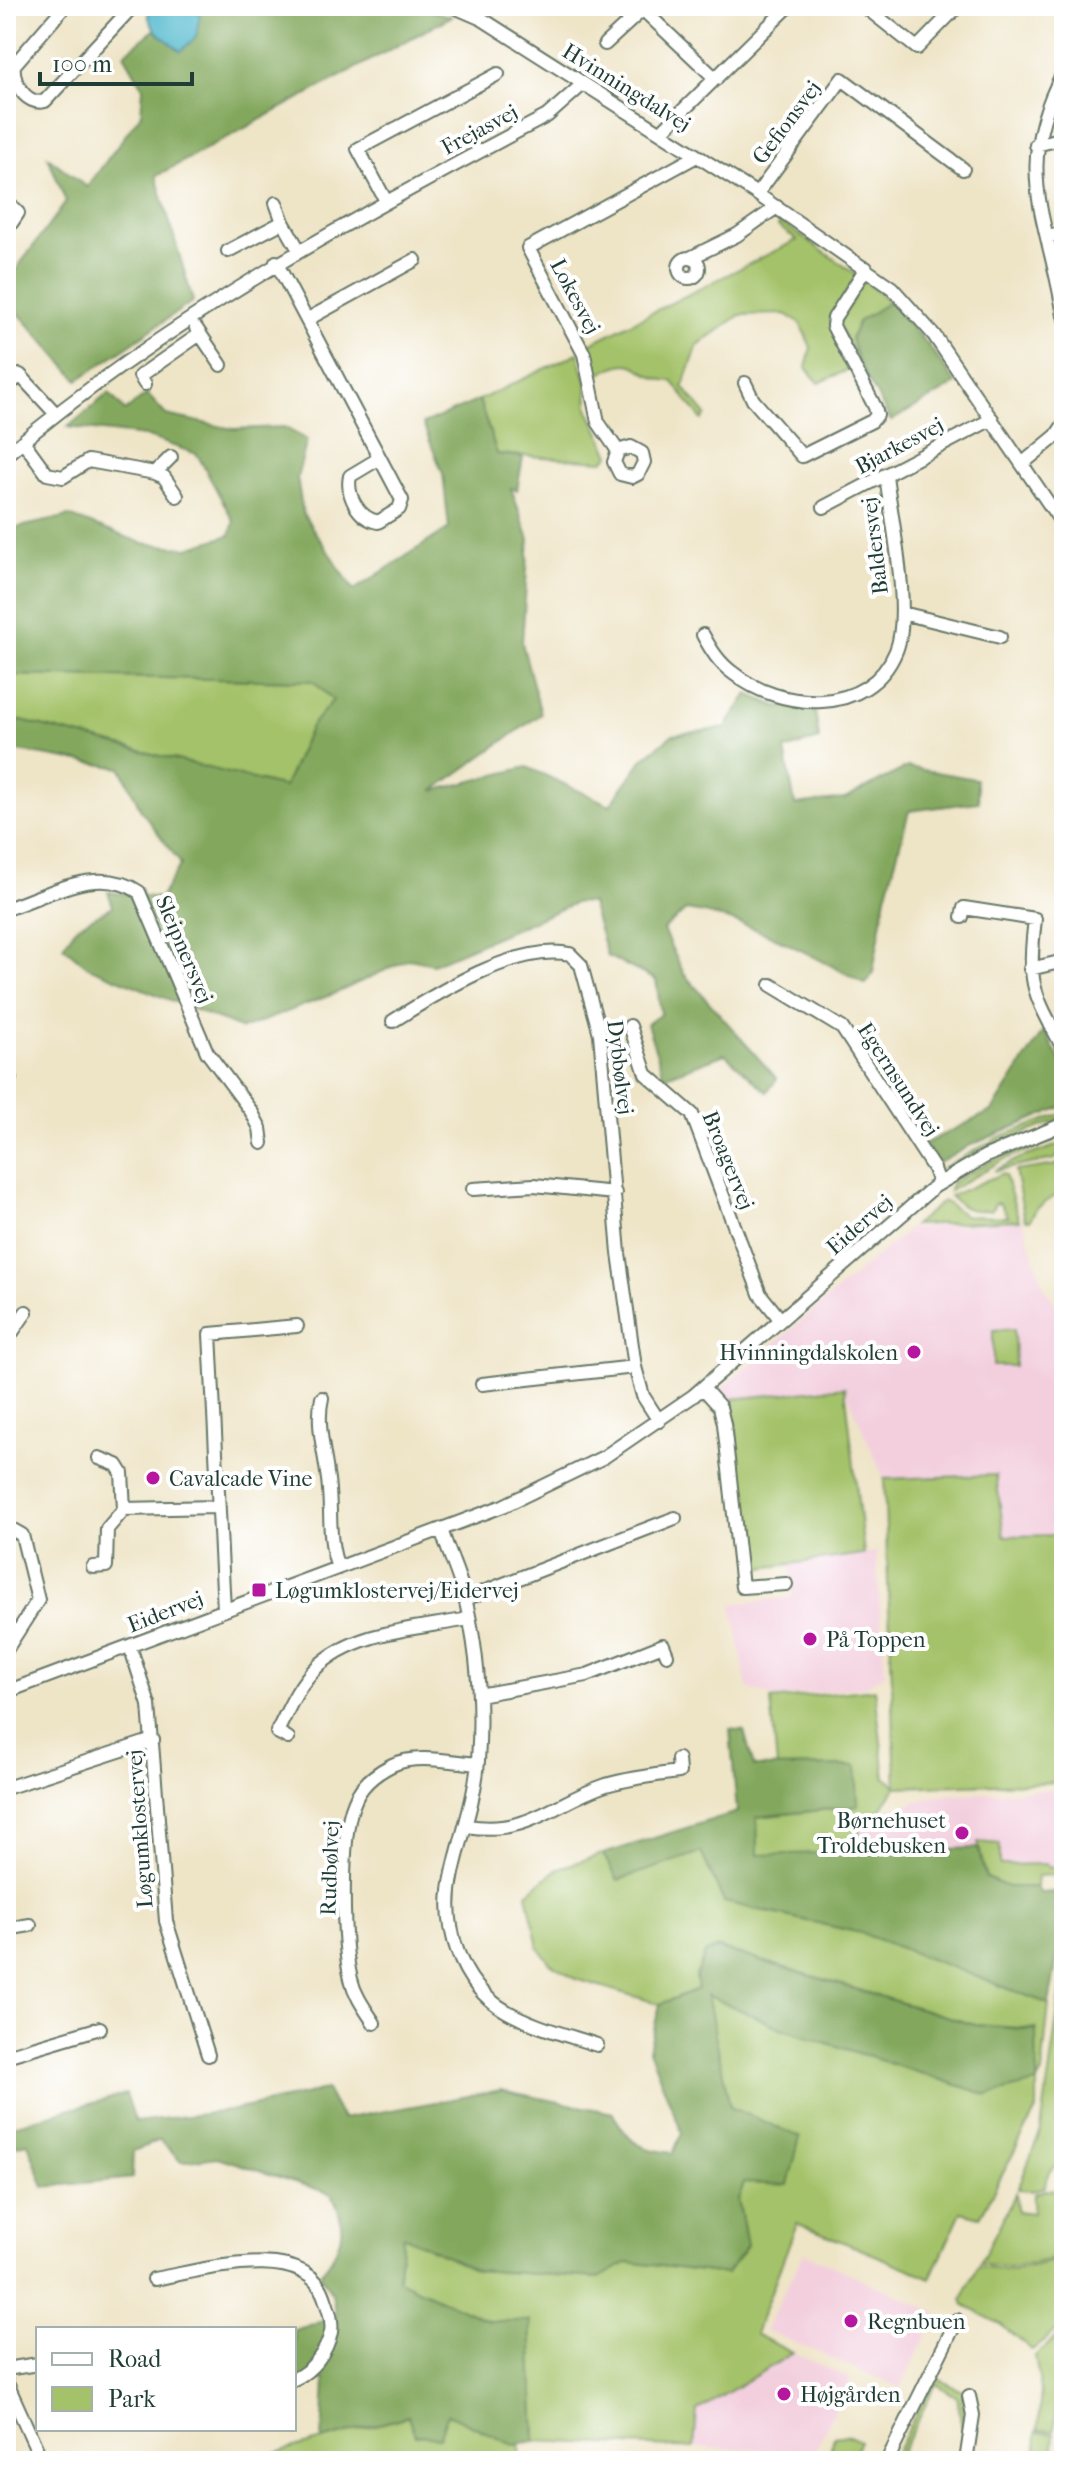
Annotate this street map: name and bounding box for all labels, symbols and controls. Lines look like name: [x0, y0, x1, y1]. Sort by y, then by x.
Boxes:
scale bar: [40, 36, 192, 86]
street label: Hvinningdalvej: [558, 38, 695, 138]
text: 100 m: [52, 50, 112, 78]
street label: Gefionsvej: [747, 76, 827, 169]
street label: Frejasvej: [437, 99, 522, 161]
street label: Lokesvej: [545, 254, 606, 339]
street label: Bjarkesvej: [851, 412, 948, 480]
street label: Baldersvej: [856, 496, 894, 596]
street label: Sleipnersvej: [150, 892, 218, 1007]
street label: Dybbølvej: [601, 1018, 639, 1116]
street label: Egernsundvej: [852, 1018, 945, 1141]
street label: Broagervej: [697, 1107, 760, 1213]
street label: Eidervej: [821, 1189, 898, 1261]
place label: Hvinningdalskolen: [719, 1340, 898, 1366]
marker: Hvinningdalskolen: [905, 1343, 923, 1361]
place label: Cavalcade Vine: [169, 1466, 312, 1492]
marker: Cavalcade Vine: [144, 1469, 162, 1487]
place label: Løgumklostervej/Eidervej: [275, 1578, 519, 1604]
marker: Løgumklostervej/Eidervej: [250, 1581, 268, 1599]
street label: Eidervej: [124, 1586, 207, 1638]
place label: På Toppen: [826, 1627, 926, 1653]
marker: På Toppen: [801, 1630, 819, 1648]
street label: Løgumklostervej: [121, 1749, 159, 1909]
place label: Børnehuset Troldebusken: [817, 1808, 946, 1859]
street label: Rudbølvej: [315, 1820, 345, 1916]
marker: Børnehuset Troldebusken: [953, 1824, 971, 1842]
place label: Regnbuen: [867, 2309, 966, 2335]
marker: Regnbuen: [842, 2312, 860, 2330]
legend: [36, 2327, 296, 2431]
text: Road: [108, 2345, 162, 2373]
place label: Højgården: [800, 2382, 901, 2408]
text: Park: [108, 2385, 156, 2413]
marker: Højgården: [775, 2385, 793, 2403]

